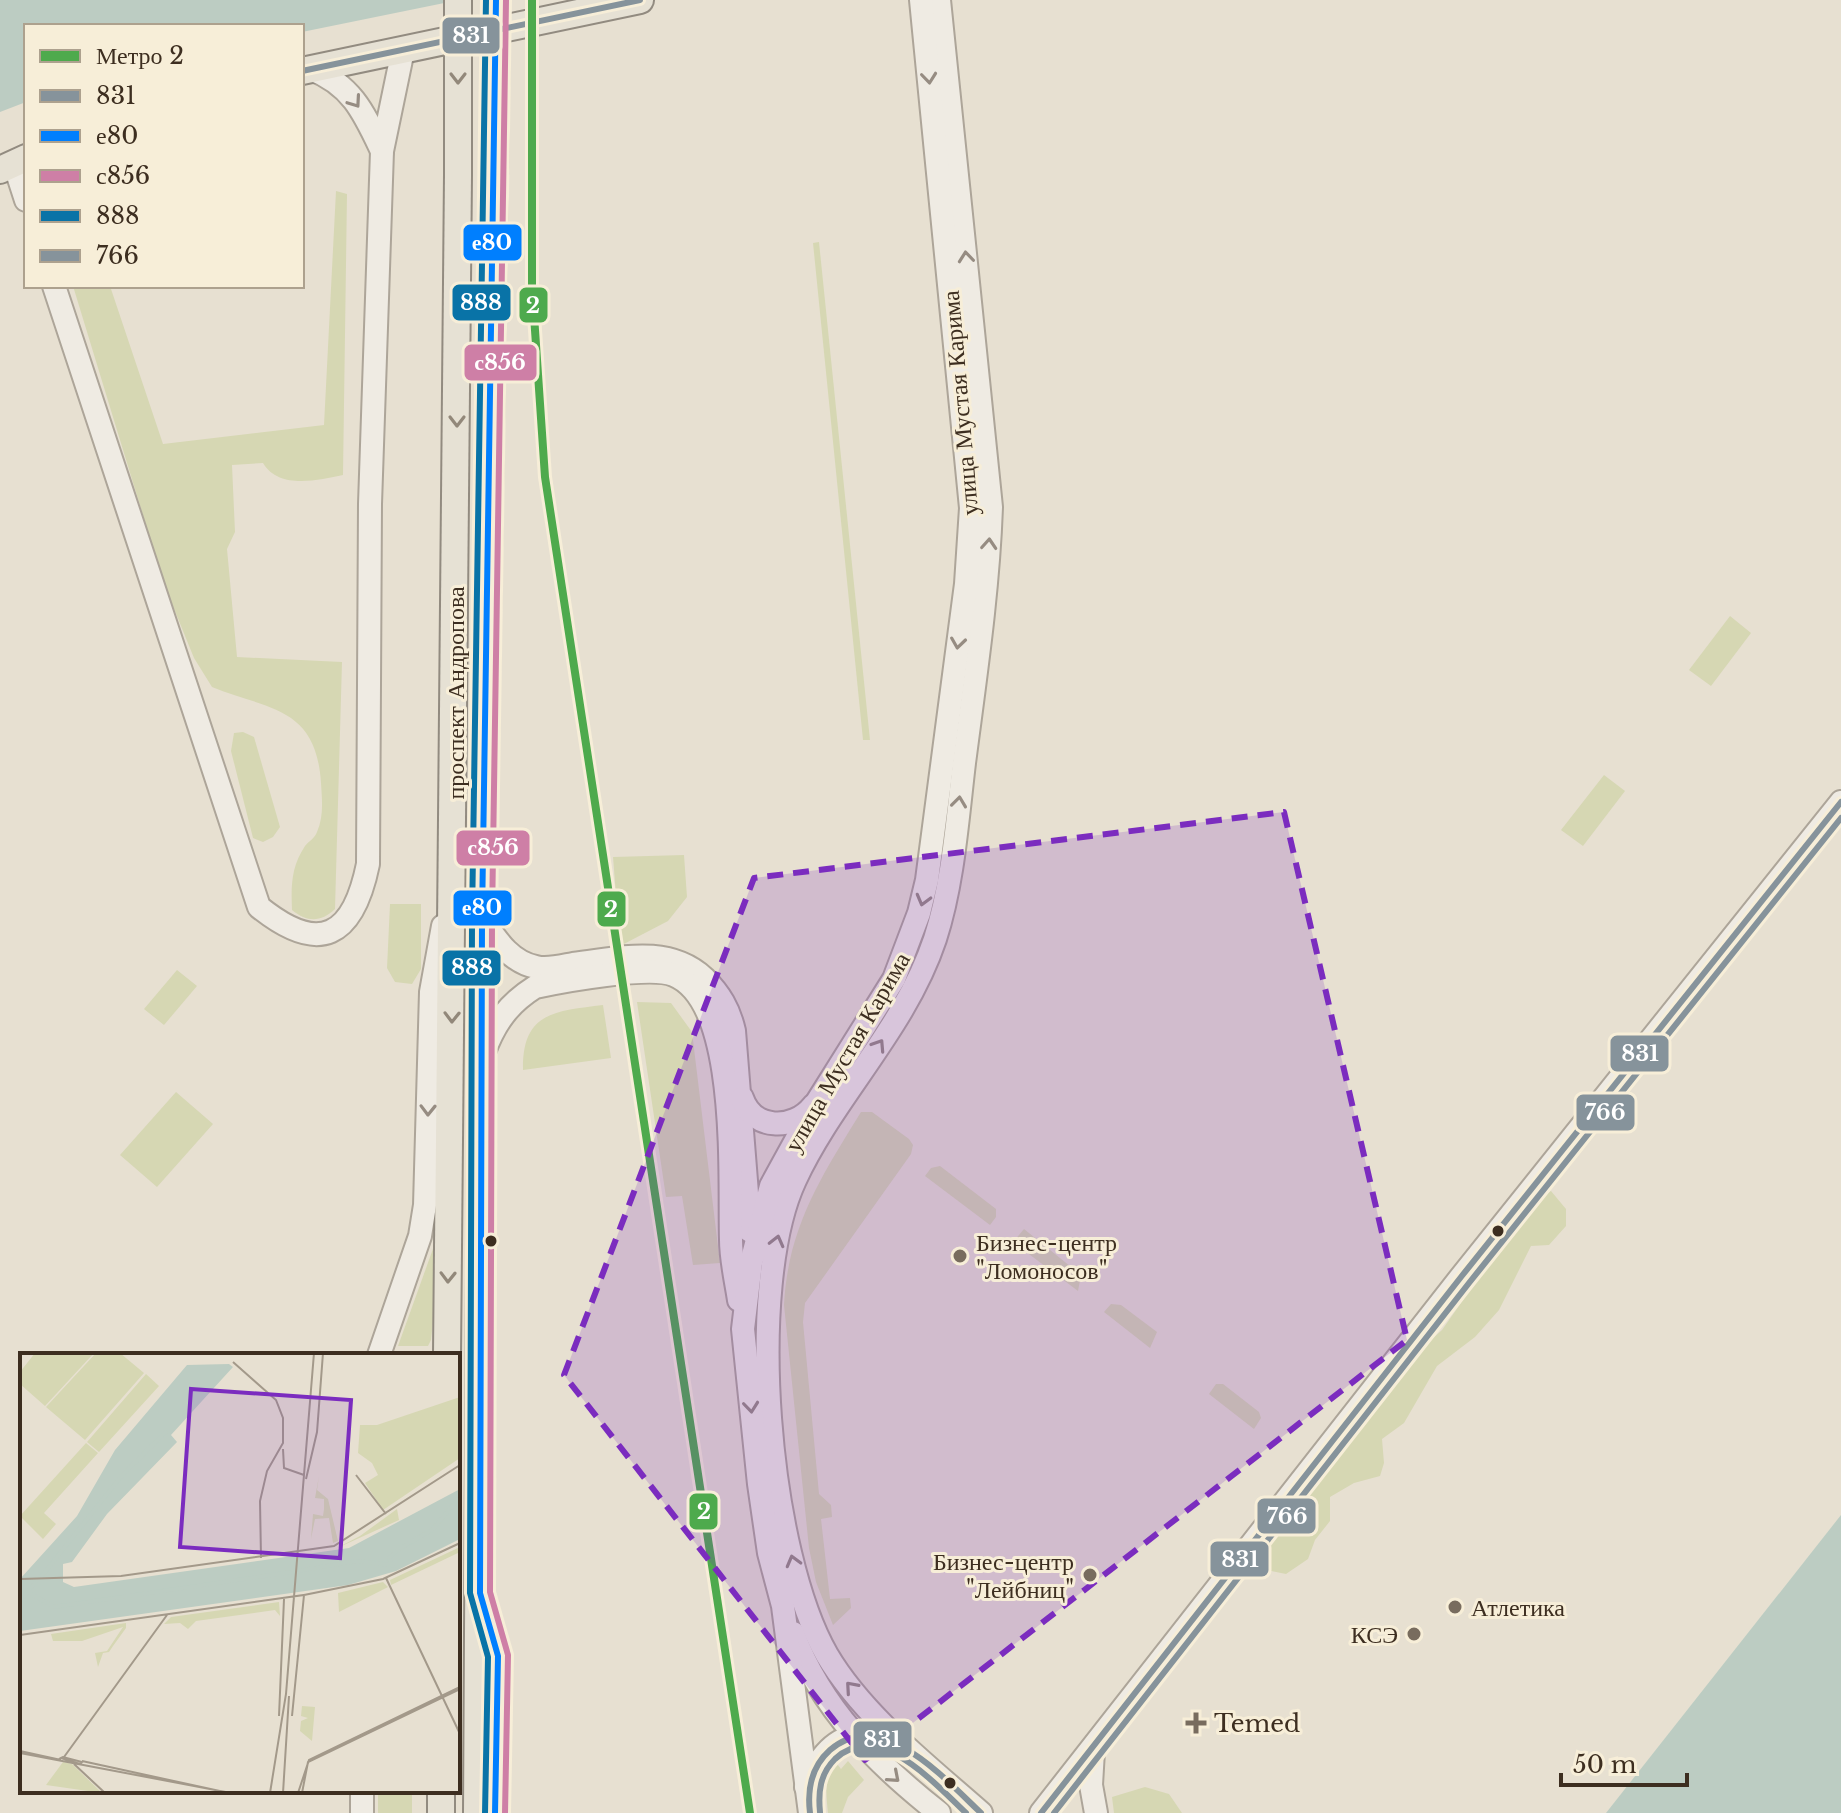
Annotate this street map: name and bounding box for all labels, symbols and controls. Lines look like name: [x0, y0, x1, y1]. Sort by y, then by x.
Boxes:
line badge: 831: [441, 16, 501, 55]
text: 831: [452, 22, 490, 49]
legend: [24, 24, 304, 288]
text: Метро 2: [96, 41, 184, 70]
one-way arrow: [449, 72, 467, 85]
one-way arrow: [920, 72, 937, 85]
text: 831: [96, 81, 136, 110]
one-way arrow: [345, 93, 360, 107]
text: е80: [96, 121, 138, 150]
text: с856: [96, 161, 150, 190]
text: 888: [96, 201, 140, 230]
line badge: е80: [462, 223, 523, 262]
text: е80: [472, 229, 512, 256]
text: 766: [96, 241, 139, 270]
one-way arrow: [958, 250, 975, 263]
line badge: 888: [451, 283, 512, 322]
line badge: 2: [518, 286, 549, 324]
text: 888: [460, 289, 502, 316]
street label: улица Мустая Карима: [936, 289, 984, 517]
text: 2: [526, 292, 540, 319]
line badge: с856: [463, 343, 538, 382]
text: с856: [474, 349, 526, 376]
one-way arrow: [448, 415, 466, 428]
one-way arrow: [980, 537, 997, 550]
street label: проспект Андропова: [441, 586, 470, 800]
one-way arrow: [950, 637, 967, 650]
one-way arrow: [951, 795, 968, 808]
line badge: с856: [455, 829, 531, 867]
text: с856: [467, 834, 519, 861]
line badge: е80: [452, 889, 513, 927]
line badge: 2: [596, 890, 627, 928]
one-way arrow: [915, 893, 932, 907]
text: е80: [462, 894, 502, 921]
text: 2: [604, 896, 618, 923]
street label: улица Мустая Карима: [778, 947, 916, 1157]
line badge: 888: [441, 949, 502, 987]
text: 888: [451, 954, 493, 981]
one-way arrow: [443, 1011, 461, 1024]
line badge: 831: [1609, 1034, 1670, 1073]
one-way arrow: [870, 1040, 885, 1054]
text: 831: [1621, 1040, 1659, 1067]
line badge: 766: [1575, 1093, 1636, 1132]
text: 766: [1584, 1099, 1626, 1126]
one-way arrow: [419, 1104, 436, 1117]
unlabelled marker: [1490, 1223, 1506, 1239]
place label: Бизнес-центр "Ломоносов": [976, 1228, 1117, 1285]
unlabelled marker: [483, 1233, 499, 1249]
one-way arrow: [767, 1235, 784, 1249]
marker: Бизнес-центр "Ломоносов": [951, 1247, 969, 1265]
one-way arrow: [440, 1271, 457, 1284]
inset map: [20, 1353, 460, 1793]
one-way arrow: [743, 1401, 760, 1414]
line badge: 2: [688, 1492, 719, 1531]
line badge: 766: [1256, 1497, 1317, 1535]
text: 2: [697, 1498, 711, 1525]
text: 766: [1266, 1503, 1308, 1530]
line badge: 831: [1209, 1540, 1270, 1578]
text: 831: [1221, 1546, 1259, 1573]
place label: Бизнес-центр "Лейбниц": [933, 1547, 1074, 1604]
one-way arrow: [785, 1555, 802, 1569]
marker: Бизнес-центр "Лейбниц": [1081, 1566, 1099, 1584]
place label: Атлетика: [1471, 1593, 1565, 1622]
marker: Атлетика: [1446, 1598, 1464, 1616]
place label: КСЭ: [1351, 1620, 1398, 1649]
marker: КСЭ: [1405, 1625, 1423, 1643]
one-way arrow: [847, 1681, 861, 1696]
place label: Temed: [1214, 1709, 1300, 1738]
marker: Temed: [1185, 1712, 1207, 1734]
line badge: 831: [852, 1720, 913, 1759]
text: 831: [863, 1726, 901, 1753]
scale bar: [1561, 1737, 1687, 1787]
text: 50 m: [1573, 1750, 1637, 1779]
one-way arrow: [885, 1767, 900, 1782]
unlabelled marker: [942, 1775, 958, 1791]

